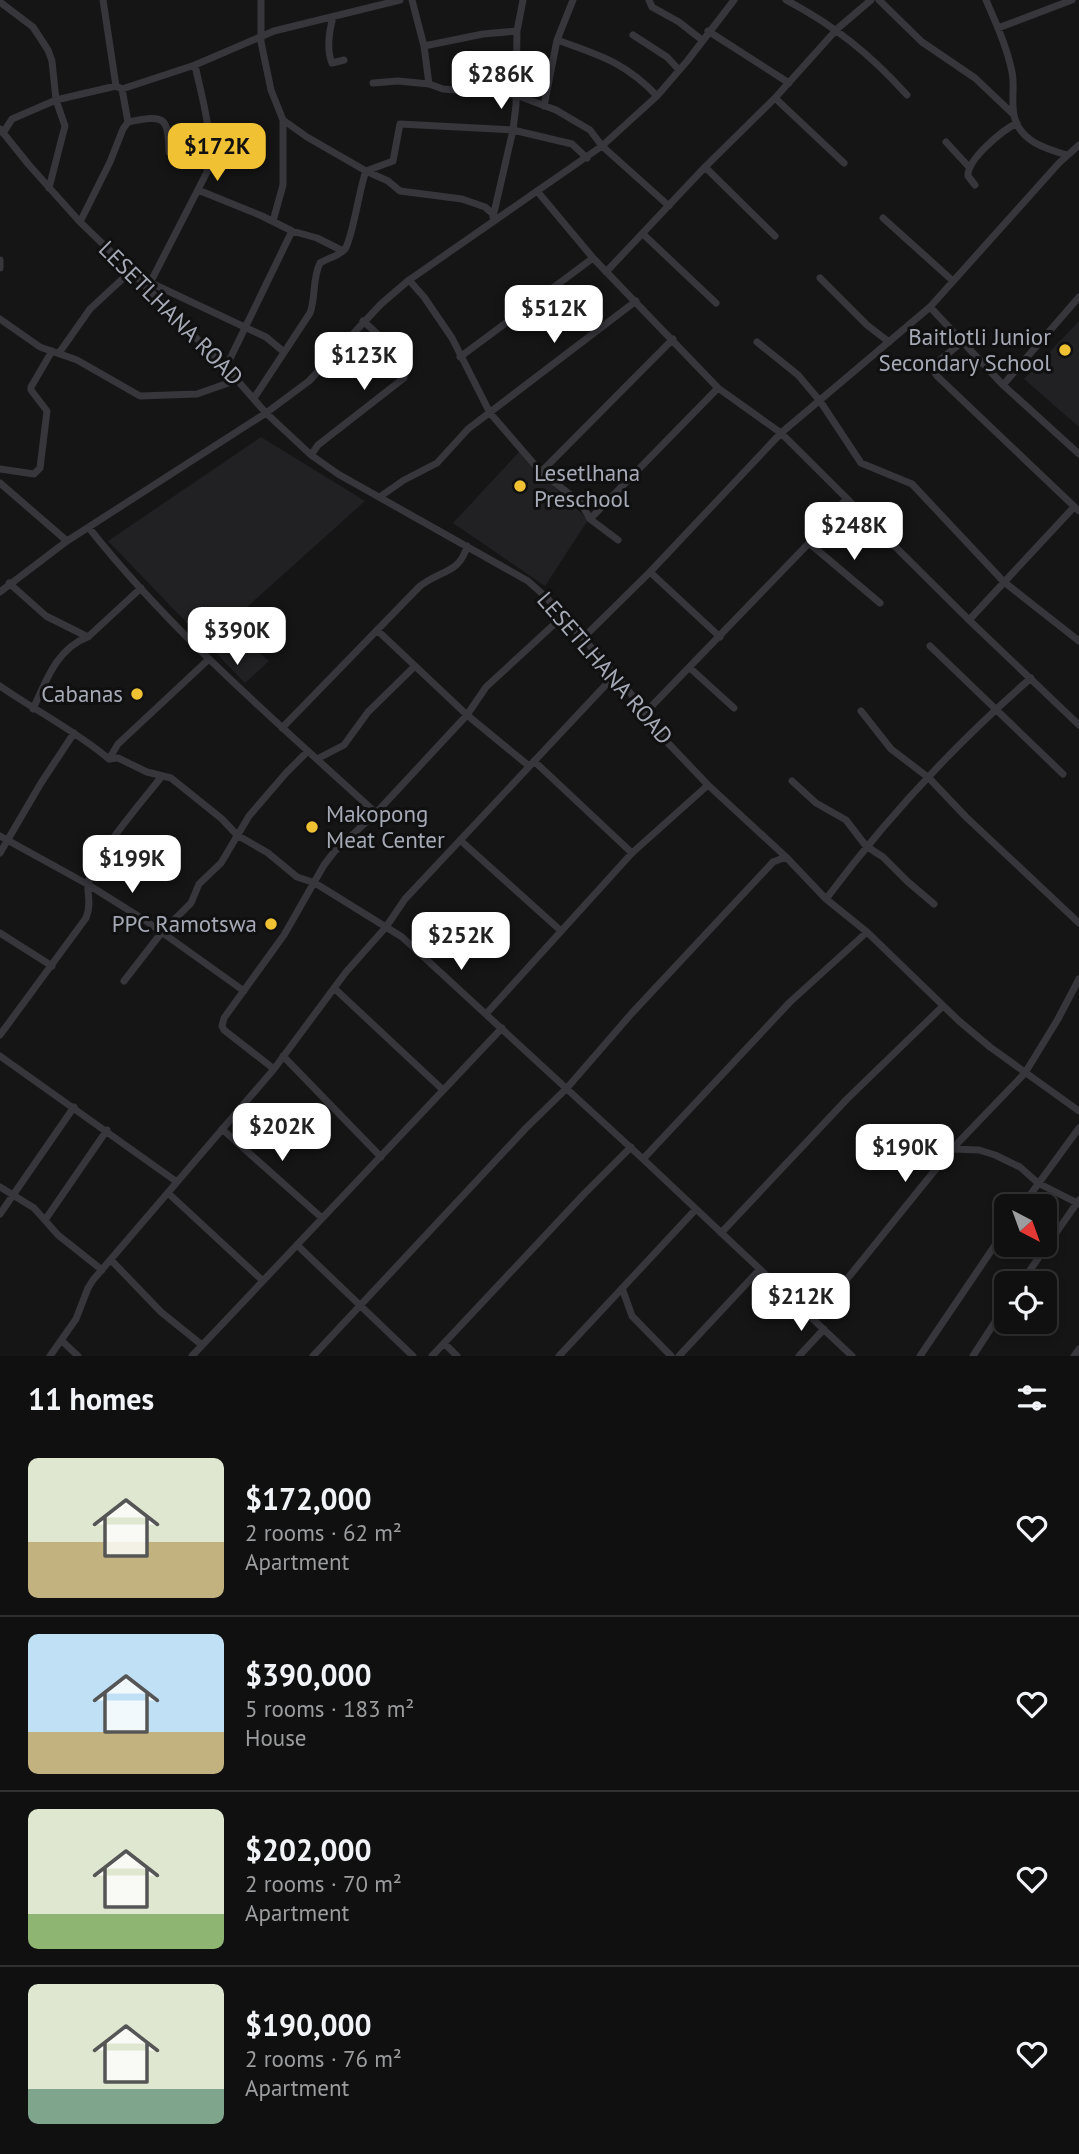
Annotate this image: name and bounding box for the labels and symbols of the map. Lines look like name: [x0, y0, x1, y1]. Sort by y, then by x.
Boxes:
pin: $286K: [452, 52, 550, 111]
pin: $172K: [168, 124, 266, 183]
street label: LESETLHANA ROAD: [93, 234, 250, 391]
pin: $512K: [505, 286, 603, 345]
place label: Baitlotli Junior Secondary School: [878, 322, 1051, 377]
pin: $123K: [315, 332, 413, 392]
marker: Baitlotli Junior Secondary School: [1057, 342, 1073, 358]
place label: Lesetlhana Preschool: [534, 458, 640, 513]
marker: Lesetlhana Preschool: [512, 478, 528, 494]
pin: $248K: [805, 503, 903, 562]
street label: LESETLHANA ROAD: [531, 585, 680, 750]
pin: $390K: [188, 608, 286, 667]
place label: Cabanas: [41, 679, 123, 708]
marker: Cabanas: [129, 686, 145, 702]
place label: Makopong Meat Center: [326, 799, 445, 854]
marker: Makopong Meat Center: [304, 819, 320, 835]
pin: $199K: [83, 836, 181, 895]
place label: PPC Ramotswa: [112, 909, 257, 938]
pin: $252K: [412, 912, 510, 972]
marker: PPC Ramotswa: [263, 916, 279, 932]
pin: $202K: [233, 1104, 331, 1163]
pin: $190K: [856, 1124, 954, 1184]
north arrow: [994, 1194, 1057, 1256]
pin: $212K: [752, 1274, 850, 1333]

